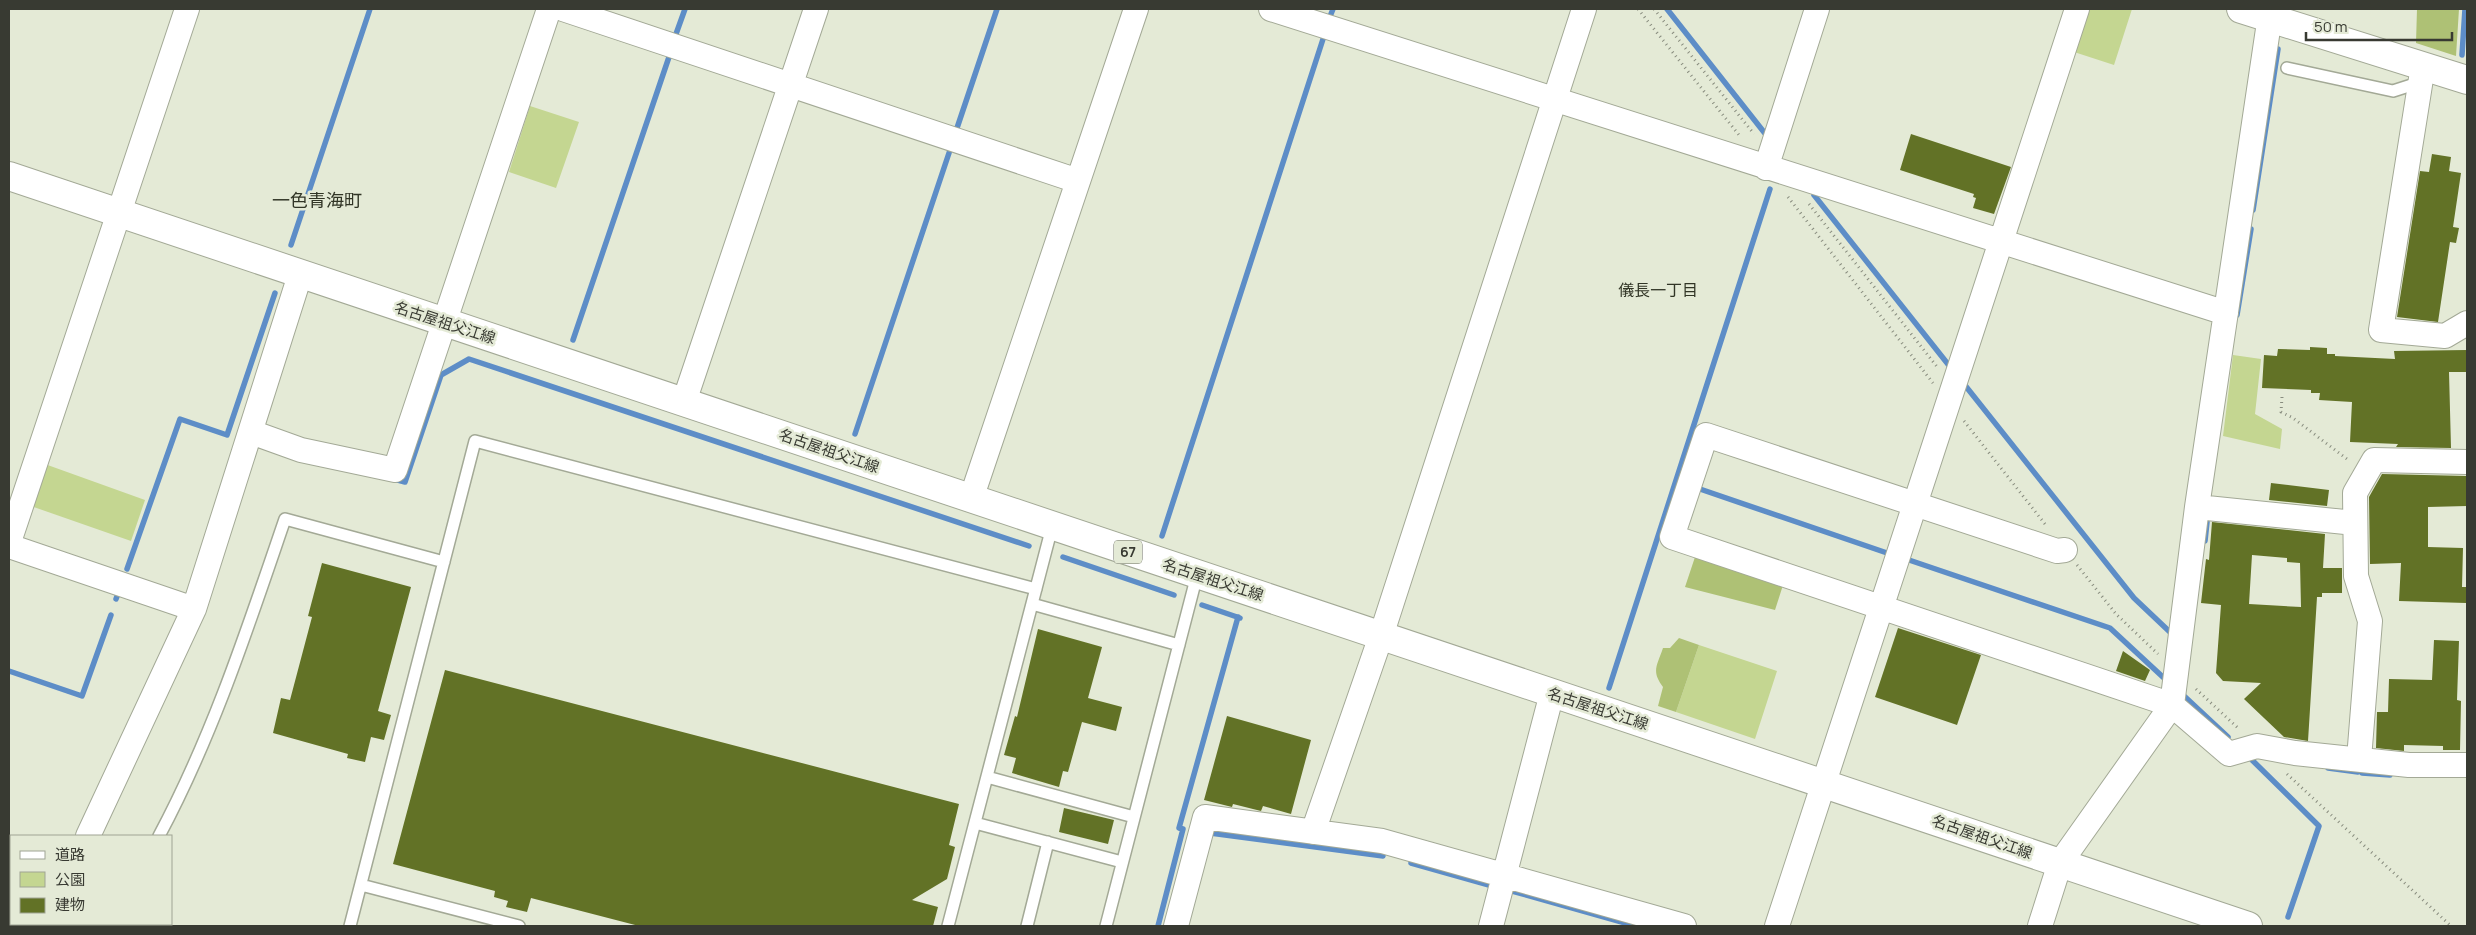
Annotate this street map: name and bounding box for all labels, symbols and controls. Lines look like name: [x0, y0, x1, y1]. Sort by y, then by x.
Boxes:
scale bar: [2306, 10, 2452, 42]
text: 50 m: [2314, 16, 2348, 37]
district label: 一色青海町: [272, 188, 362, 212]
district label: 儀長一丁目: [1618, 279, 1698, 301]
street label: 名古屋祖父江線: [392, 296, 498, 349]
street label: 名古屋祖父江線: [776, 424, 882, 478]
road number: 67: [1114, 540, 1142, 564]
street label: 名古屋祖父江線: [1160, 553, 1266, 606]
street label: 名古屋祖父江線: [1545, 682, 1651, 735]
street label: 名古屋祖父江線: [1929, 810, 2035, 864]
legend: [10, 835, 172, 925]
text: 道路: [55, 844, 85, 865]
text: 公園: [55, 869, 85, 890]
text: 建物: [55, 894, 85, 915]

